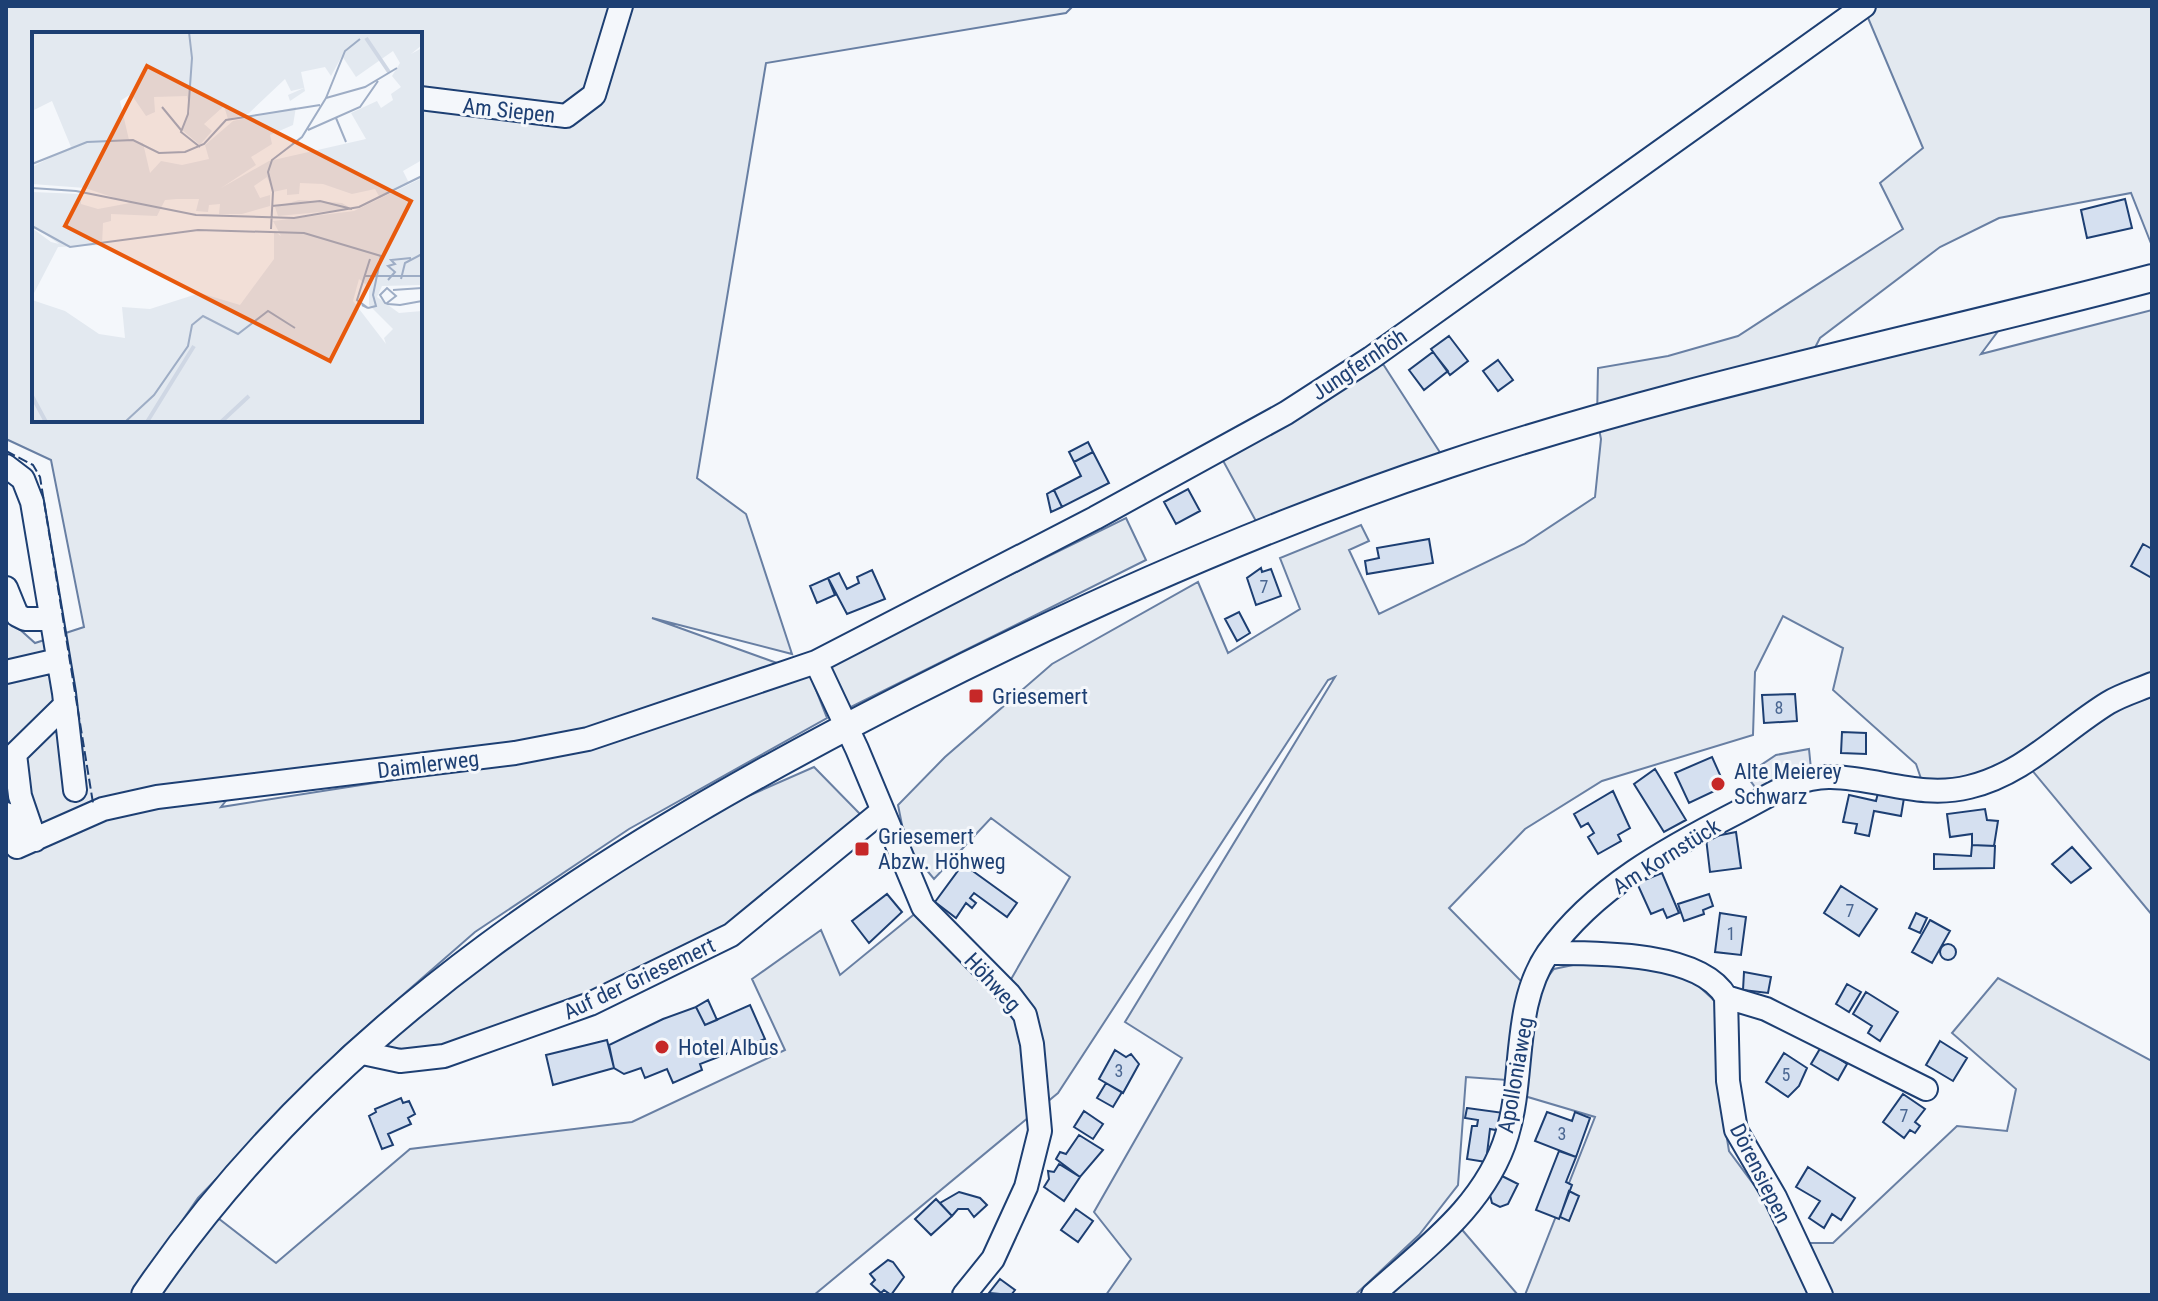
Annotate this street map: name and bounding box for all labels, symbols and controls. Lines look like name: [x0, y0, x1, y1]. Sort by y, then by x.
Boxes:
inset map: [32, 32, 422, 422]
street label: Am Siepen: [461, 93, 556, 128]
street label: Jungfernhöh: [1307, 323, 1412, 405]
house number: 7: [1260, 576, 1269, 597]
place label: Griesemert: [992, 684, 1088, 709]
marker: Griesemert: [967, 687, 985, 705]
house number: 8: [1775, 697, 1783, 718]
street label: Daimlerweg: [376, 746, 480, 783]
place label: Alte Meierey Schwarz: [1734, 759, 1842, 809]
marker: Alte Meierey Schwarz: [1709, 775, 1727, 793]
street label: Am Kornstück: [1608, 814, 1725, 899]
place label: Griesemert Abzw. Höhweg: [878, 824, 1006, 874]
marker: Griesemert Abzw. Höhweg: [853, 840, 871, 858]
house number: 7: [1846, 900, 1855, 921]
house number: 1: [1727, 923, 1735, 944]
street label: Auf der Griesemert: [560, 932, 719, 1024]
street label: Höhweg: [959, 948, 1026, 1017]
street label: Apolloniaweg: [1493, 1015, 1538, 1135]
place label: Hotel Albus: [678, 1035, 779, 1060]
marker: Hotel Albus: [653, 1038, 671, 1056]
house number: 3: [1115, 1060, 1123, 1081]
house number: 5: [1782, 1064, 1791, 1085]
house number: 7: [1900, 1105, 1909, 1126]
street label: Dörensiepen: [1725, 1119, 1796, 1227]
house number: 3: [1558, 1123, 1566, 1144]

